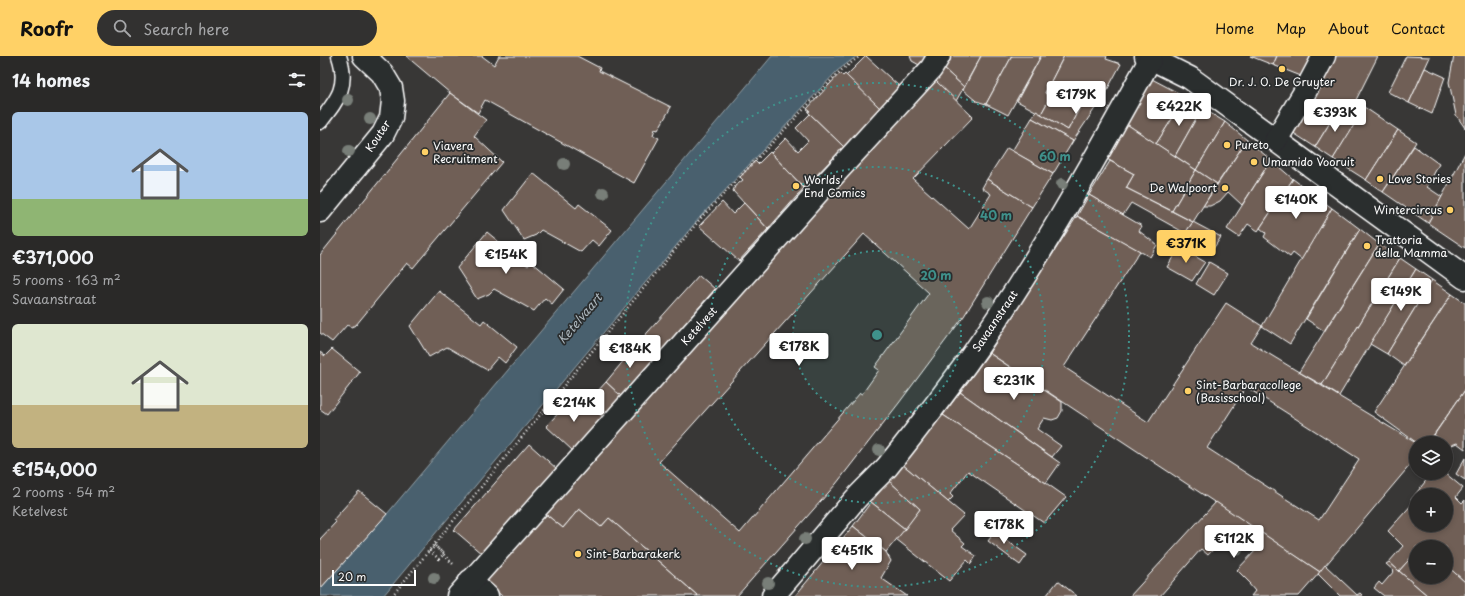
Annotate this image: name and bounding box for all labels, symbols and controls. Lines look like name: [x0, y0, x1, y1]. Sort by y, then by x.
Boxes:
search box: [97, 10, 377, 46]
text: Roofr: [20, 14, 73, 42]
icon: search: [111, 17, 133, 39]
text: Search here: [143, 17, 229, 40]
text: Home: [1215, 18, 1254, 39]
text: Map: [1276, 18, 1306, 39]
text: About: [1328, 18, 1369, 39]
text: Contact: [1391, 18, 1445, 39]
marker: Dr. J. O. De Gruyter: [1277, 64, 1287, 74]
text: 14 homes: [12, 67, 90, 93]
icon: filters: [286, 69, 308, 91]
place label: Dr. J. O. De Gruyter: [1229, 73, 1336, 90]
pin: €179K: [1048, 81, 1104, 115]
text: €179K: [1056, 84, 1096, 103]
pin: €422K: [1151, 93, 1207, 127]
text: €422K: [1156, 96, 1202, 115]
pin: €393K: [1307, 99, 1363, 133]
text: €393K: [1313, 102, 1357, 121]
street label: Kouter: [361, 116, 395, 155]
place label: Pureto: [1235, 136, 1269, 153]
place label: Viavera Recruitment: [433, 137, 497, 167]
icon: home: [124, 138, 196, 210]
marker: Pureto: [1222, 140, 1232, 150]
marker: Viavera Recruitment: [420, 147, 430, 157]
text: 60 m: [1039, 147, 1071, 165]
place label: Umamido Vooruit: [1262, 153, 1355, 170]
marker: Umamido Vooruit: [1249, 157, 1259, 167]
place label: Love Stories: [1388, 170, 1451, 187]
place label: Worlds' End Comics: [804, 171, 865, 201]
marker: Love Stories: [1375, 174, 1385, 184]
place label: De Walpoort: [1149, 179, 1217, 196]
marker: Worlds' End Comics: [791, 181, 801, 191]
marker: De Walpoort: [1220, 183, 1230, 193]
pin: €140K: [1268, 186, 1324, 220]
text: €140K: [1274, 189, 1318, 208]
place label: Wintercircus: [1374, 201, 1442, 218]
marker: Wintercircus: [1445, 205, 1455, 215]
text: 40 m: [980, 206, 1012, 224]
pin: €371K: [1158, 230, 1214, 264]
place label: Trattoria della Mamma: [1375, 231, 1448, 261]
text: €371K: [1166, 233, 1206, 252]
pin: €154K: [478, 241, 534, 275]
marker: Trattoria della Mamma: [1362, 241, 1372, 251]
text: €371,000: [12, 244, 94, 270]
text: €154K: [485, 244, 527, 263]
text: 20 m: [920, 266, 952, 284]
text: 5 rooms · 163 m²: [12, 270, 121, 289]
pin: €149K: [1373, 278, 1429, 312]
text: €149K: [1380, 281, 1422, 300]
street label: Savaanstraat: [968, 286, 1022, 355]
water label: Ketelvaart: [553, 288, 607, 347]
text: Savaanstraat: [12, 289, 96, 308]
street label: Ketelvest: [677, 302, 721, 349]
centre of rings: [870, 328, 884, 342]
pin: €178K: [771, 333, 827, 367]
pin: €184K: [602, 335, 658, 369]
text: €178K: [778, 336, 820, 355]
text: €184K: [609, 338, 651, 357]
icon: home: [124, 350, 196, 422]
pin: €231K: [986, 367, 1042, 401]
text: €231K: [993, 370, 1035, 389]
place label: Sint-Barbaracollege (Basisschool): [1196, 376, 1301, 406]
marker: Sint-Barbaracollege (Basisschool): [1183, 386, 1193, 396]
pin: €214K: [546, 389, 602, 423]
text: €214K: [552, 392, 596, 411]
map controls: [1409, 436, 1453, 584]
button: layers: [1409, 436, 1453, 480]
text: €154,000: [12, 456, 97, 482]
text: 2 rooms · 54 m²: [12, 482, 115, 501]
button: +: [1409, 488, 1453, 532]
text: Ketelvest: [12, 501, 68, 520]
pin: €178K: [976, 511, 1032, 545]
text: €178K: [983, 514, 1025, 533]
pin: €112K: [1206, 525, 1262, 559]
text: €112K: [1214, 528, 1254, 547]
pin: €451K: [824, 537, 880, 571]
text: €451K: [831, 540, 873, 559]
button: −: [1409, 540, 1453, 584]
place label: Sint-Barbarakerk: [586, 545, 681, 562]
marker: Sint-Barbarakerk: [573, 549, 583, 559]
scale bar: [332, 568, 416, 587]
text: 20 m: [338, 568, 366, 585]

